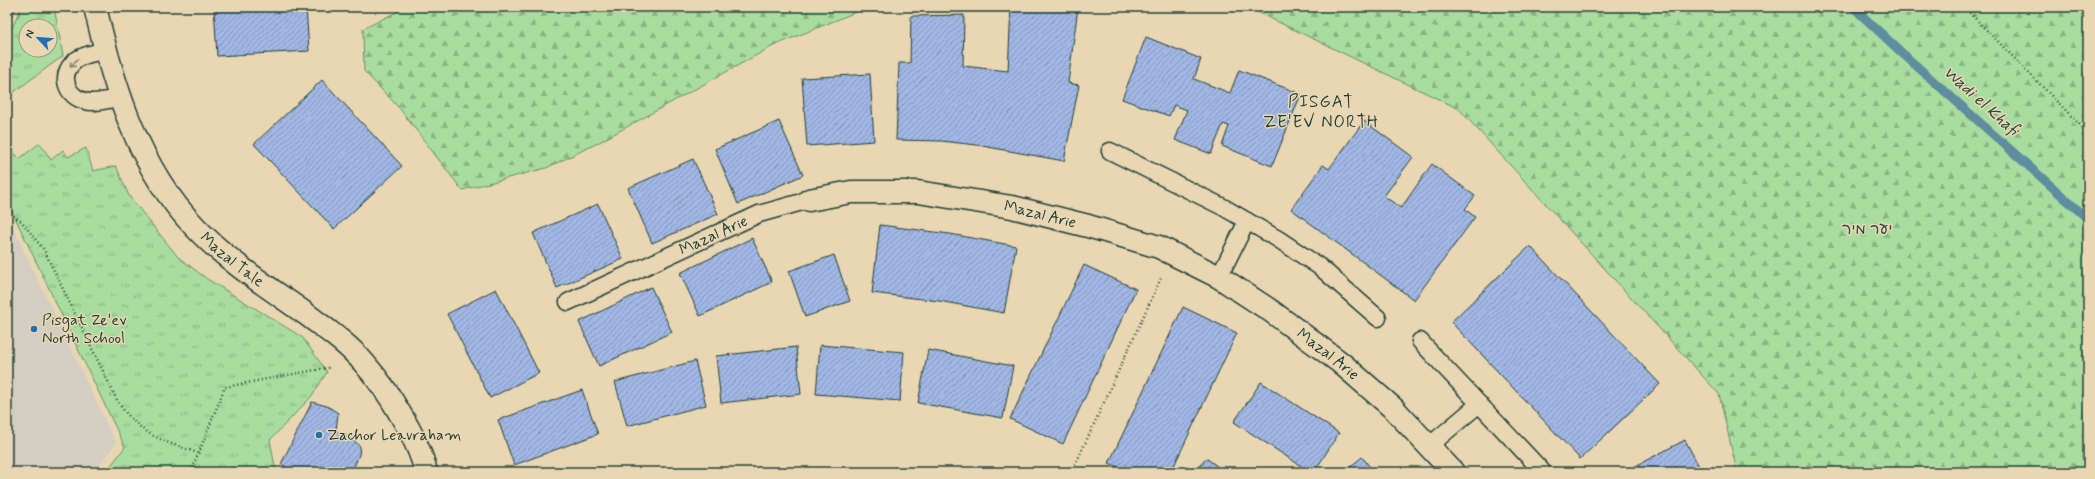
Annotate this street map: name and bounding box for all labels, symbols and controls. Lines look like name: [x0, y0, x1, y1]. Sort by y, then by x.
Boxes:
north arrow: [18, 18, 58, 58]
text: N: [22, 28, 38, 40]
one-way arrow: [69, 58, 79, 68]
water label: Wadi el Khafi: [1939, 61, 2025, 142]
district label: PISGAT ZE'EV NORTH: [1263, 91, 1379, 133]
street label: Mazal Arie: [1003, 195, 1079, 233]
street label: Mazal Arie: [675, 210, 751, 260]
park label: יער מיר: [1842, 219, 1892, 240]
street label: Mazal Tale: [195, 227, 269, 292]
place label: Pisgat Ze'ev North School: [42, 310, 127, 349]
street label: Mazal Arie: [1292, 323, 1364, 385]
marker: Pisgat Ze'ev North School: [29, 324, 39, 334]
place label: Zachor Leavraham: [327, 425, 461, 446]
marker: Zachor Leavraham: [314, 430, 324, 440]

